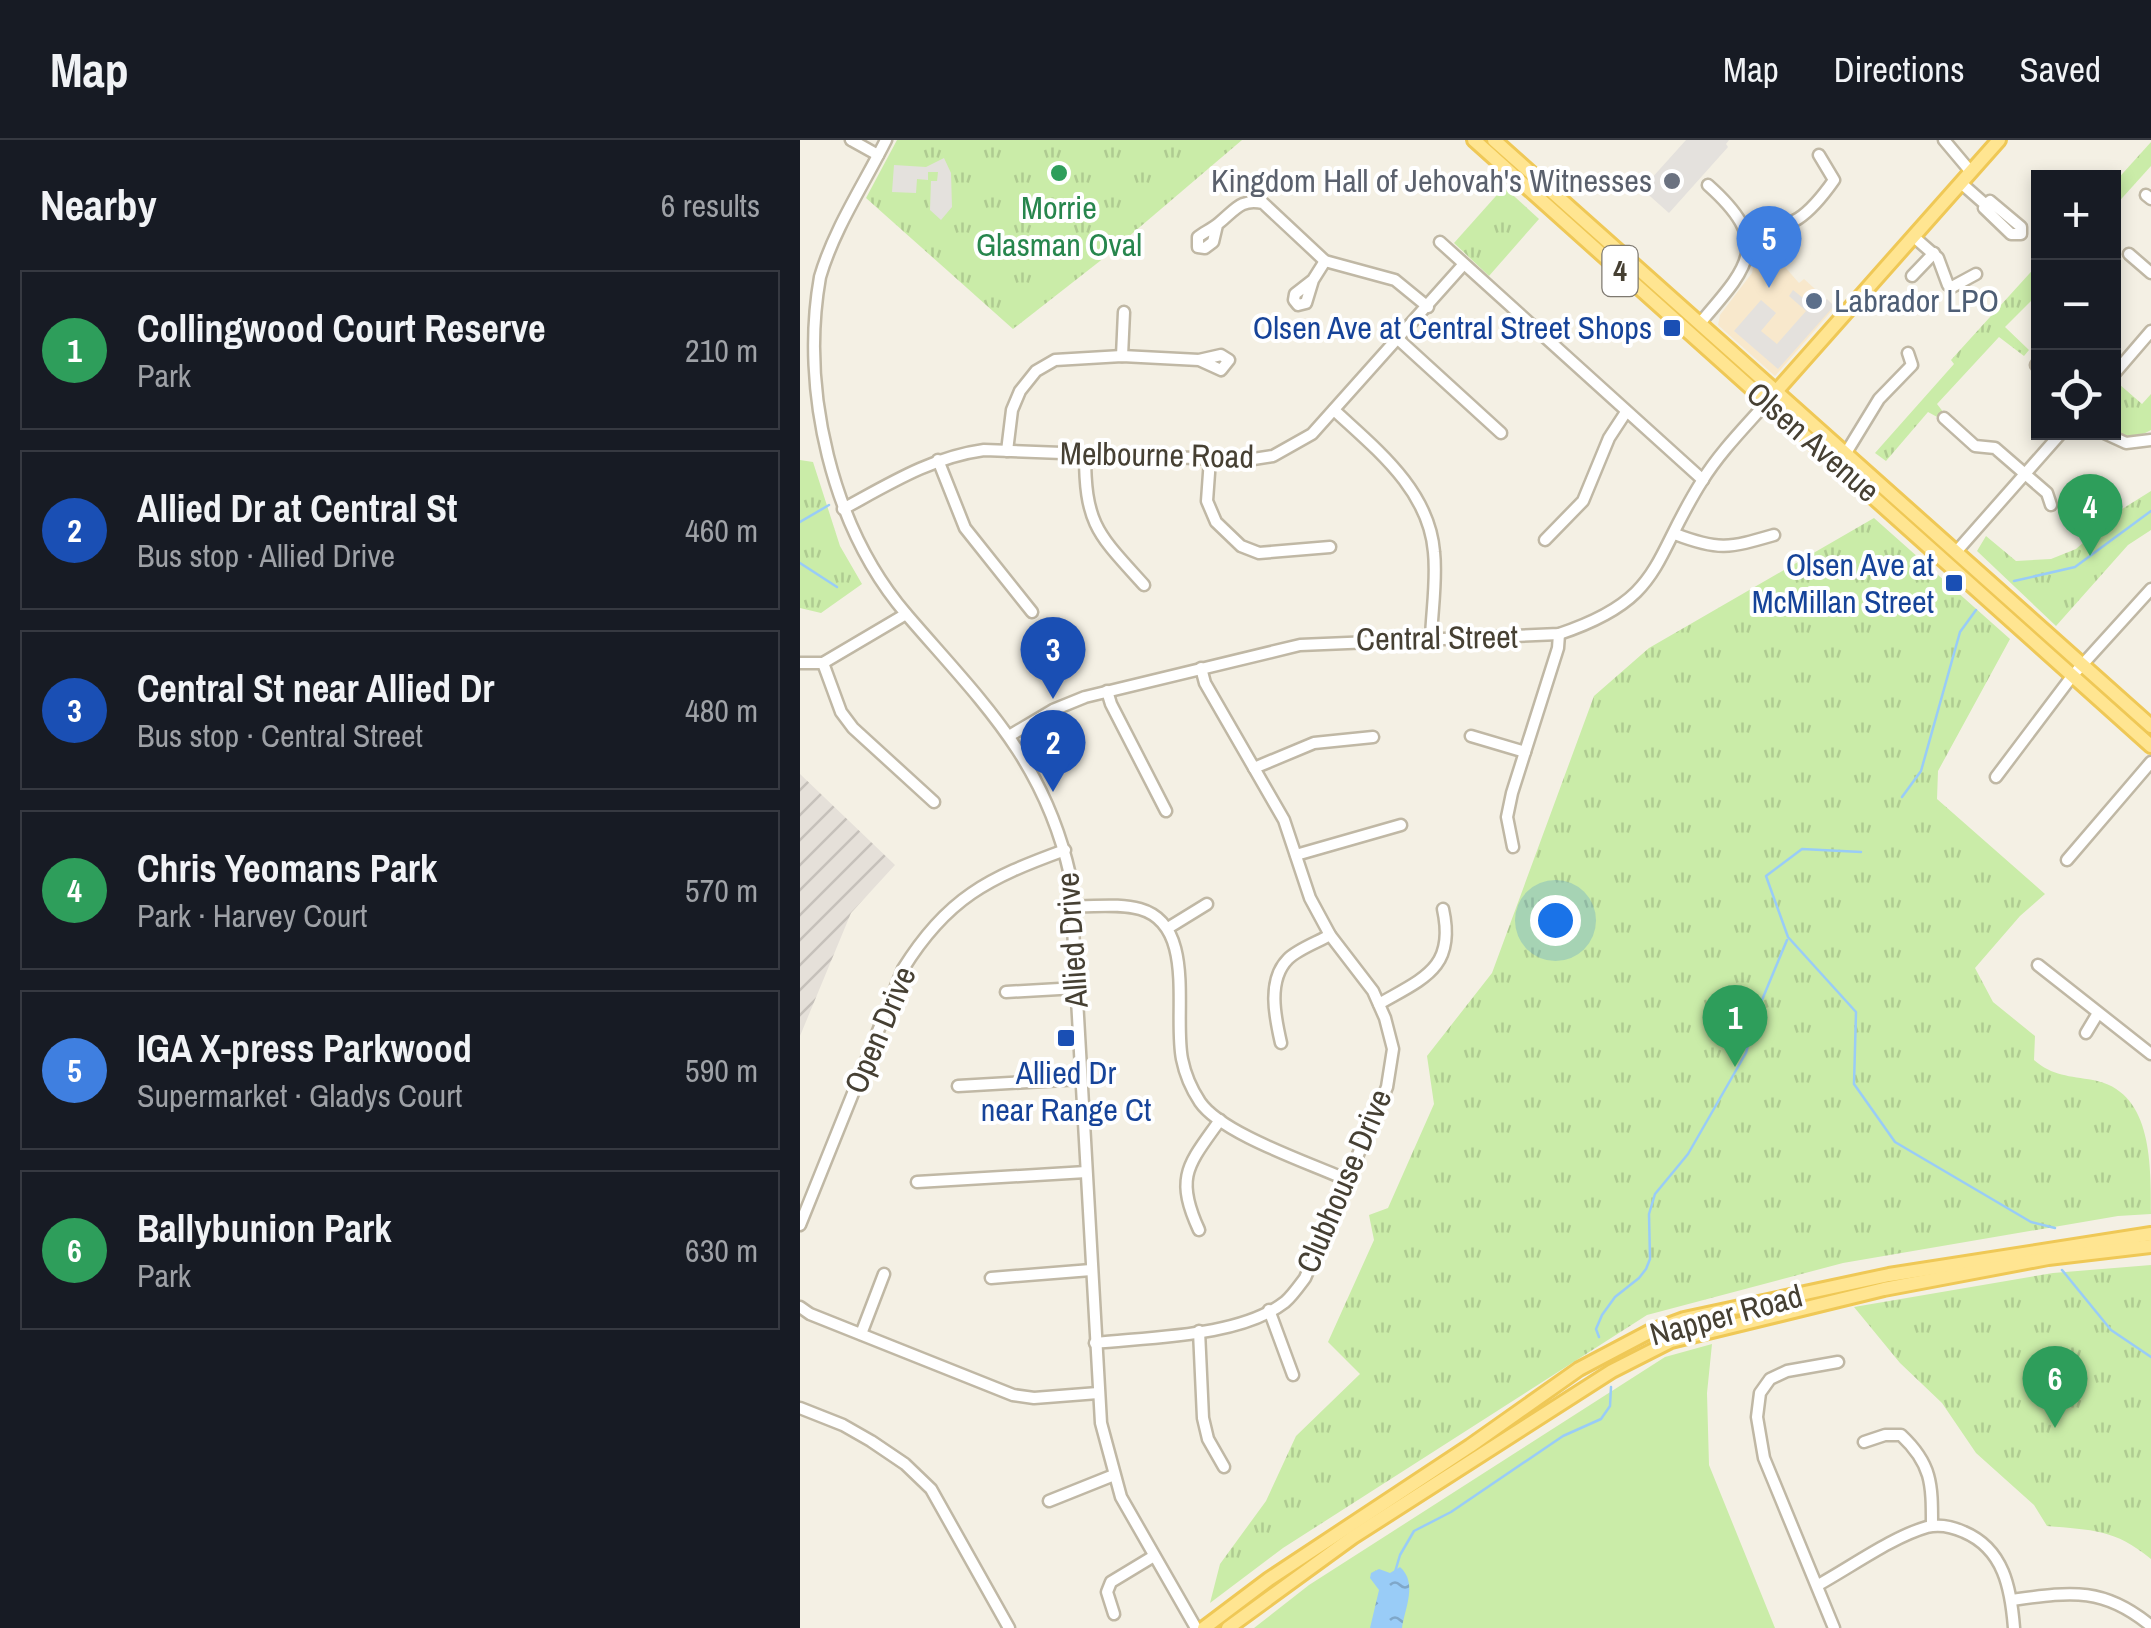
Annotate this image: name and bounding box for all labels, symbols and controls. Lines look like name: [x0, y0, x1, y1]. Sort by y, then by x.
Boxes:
text: Map: [50, 37, 129, 102]
text: Map: [1723, 46, 1779, 93]
text: Directions: [1834, 46, 1965, 93]
text: Saved: [2020, 46, 2101, 93]
place label: Kingdom Hall of Jehovah's Witnesses: [1211, 159, 1652, 202]
marker: Morrie Glasman Oval: [1048, 162, 1070, 184]
marker: Kingdom Hall of Jehovah's Witnesses: [1661, 170, 1683, 192]
map controls: [2031, 170, 2121, 440]
button: +: [2031, 170, 2121, 260]
text: Nearby: [40, 177, 157, 233]
text: 6 results: [661, 184, 760, 227]
place label: Morrie Glasman Oval: [976, 186, 1142, 266]
pin: 5: [1736, 206, 1802, 288]
road number: 4: [1602, 246, 1638, 296]
button: −: [2031, 260, 2121, 350]
place label: Labrador LPO: [1834, 279, 1999, 322]
marker: Labrador LPO: [1803, 290, 1825, 312]
text: Collingwood Court Reserve: [137, 303, 546, 354]
place label: Olsen Ave at Central Street Shops: [1253, 306, 1652, 349]
marker: Olsen Ave at Central Street Shops: [1661, 317, 1683, 339]
text: 1: [67, 329, 82, 372]
text: 210 m: [685, 329, 758, 372]
button: locate: [2031, 350, 2121, 440]
text: Park: [137, 354, 191, 397]
street label: Olsen Avenue: [1738, 372, 1889, 511]
street label: Melbourne Road: [1060, 431, 1254, 478]
pin: 4: [2058, 474, 2122, 556]
text: Allied Dr at Central St: [137, 483, 457, 534]
text: 2: [67, 509, 82, 552]
text: 460 m: [685, 509, 758, 552]
text: Bus stop · Allied Drive: [137, 534, 395, 577]
place label: Olsen Ave at McMillan Street: [1752, 543, 1934, 623]
marker: Olsen Ave at McMillan Street: [1943, 572, 1965, 594]
street label: Central Street: [1356, 615, 1518, 660]
pin: 3: [1020, 616, 1086, 699]
text: Central St near Allied Dr: [137, 663, 494, 714]
text: 3: [67, 689, 82, 732]
text: 480 m: [685, 689, 758, 732]
pin: 2: [1020, 710, 1086, 792]
text: Bus stop · Central Street: [137, 714, 423, 757]
text: Chris Yeomans Park: [137, 843, 437, 894]
text: 4: [67, 869, 82, 912]
text: 570 m: [685, 869, 758, 912]
street label: Allied Drive: [1045, 871, 1098, 1010]
text: Park · Harvey Court: [137, 894, 367, 937]
your location: [1530, 895, 1581, 946]
street label: Open Drive: [834, 960, 926, 1100]
pin: 1: [1702, 984, 1768, 1067]
text: IGA X-press Parkwood: [137, 1023, 472, 1074]
marker: Allied Dr near Range Ct: [1055, 1027, 1077, 1049]
text: 5: [67, 1049, 82, 1092]
text: 590 m: [685, 1049, 758, 1092]
place label: Allied Dr near Range Ct: [981, 1051, 1151, 1131]
text: Supermarket · Gladys Court: [137, 1074, 462, 1117]
street label: Clubhouse Drive: [1286, 1082, 1402, 1279]
text: Ballybunion Park: [137, 1203, 392, 1254]
text: 6: [67, 1229, 82, 1272]
text: 630 m: [685, 1229, 758, 1272]
text: Park: [137, 1254, 191, 1297]
street label: Napper Road: [1645, 1274, 1807, 1355]
pin: 6: [2022, 1346, 2088, 1428]

